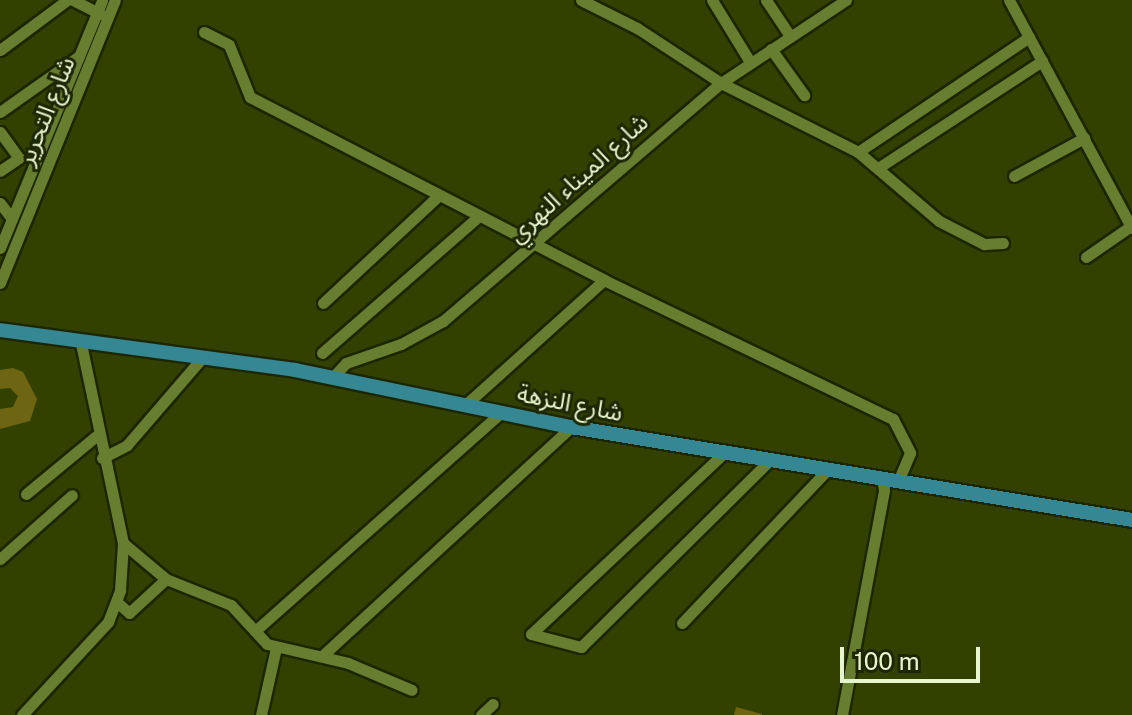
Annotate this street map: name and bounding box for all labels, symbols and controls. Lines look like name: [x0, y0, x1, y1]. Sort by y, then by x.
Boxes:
street label: شارع التحرير: [11, 53, 81, 169]
street label: شارع الميناء النهري: [502, 108, 654, 248]
street label: شارع النزهة: [515, 379, 625, 427]
scale bar: [844, 631, 984, 681]
text: 100 m: [854, 647, 920, 675]

